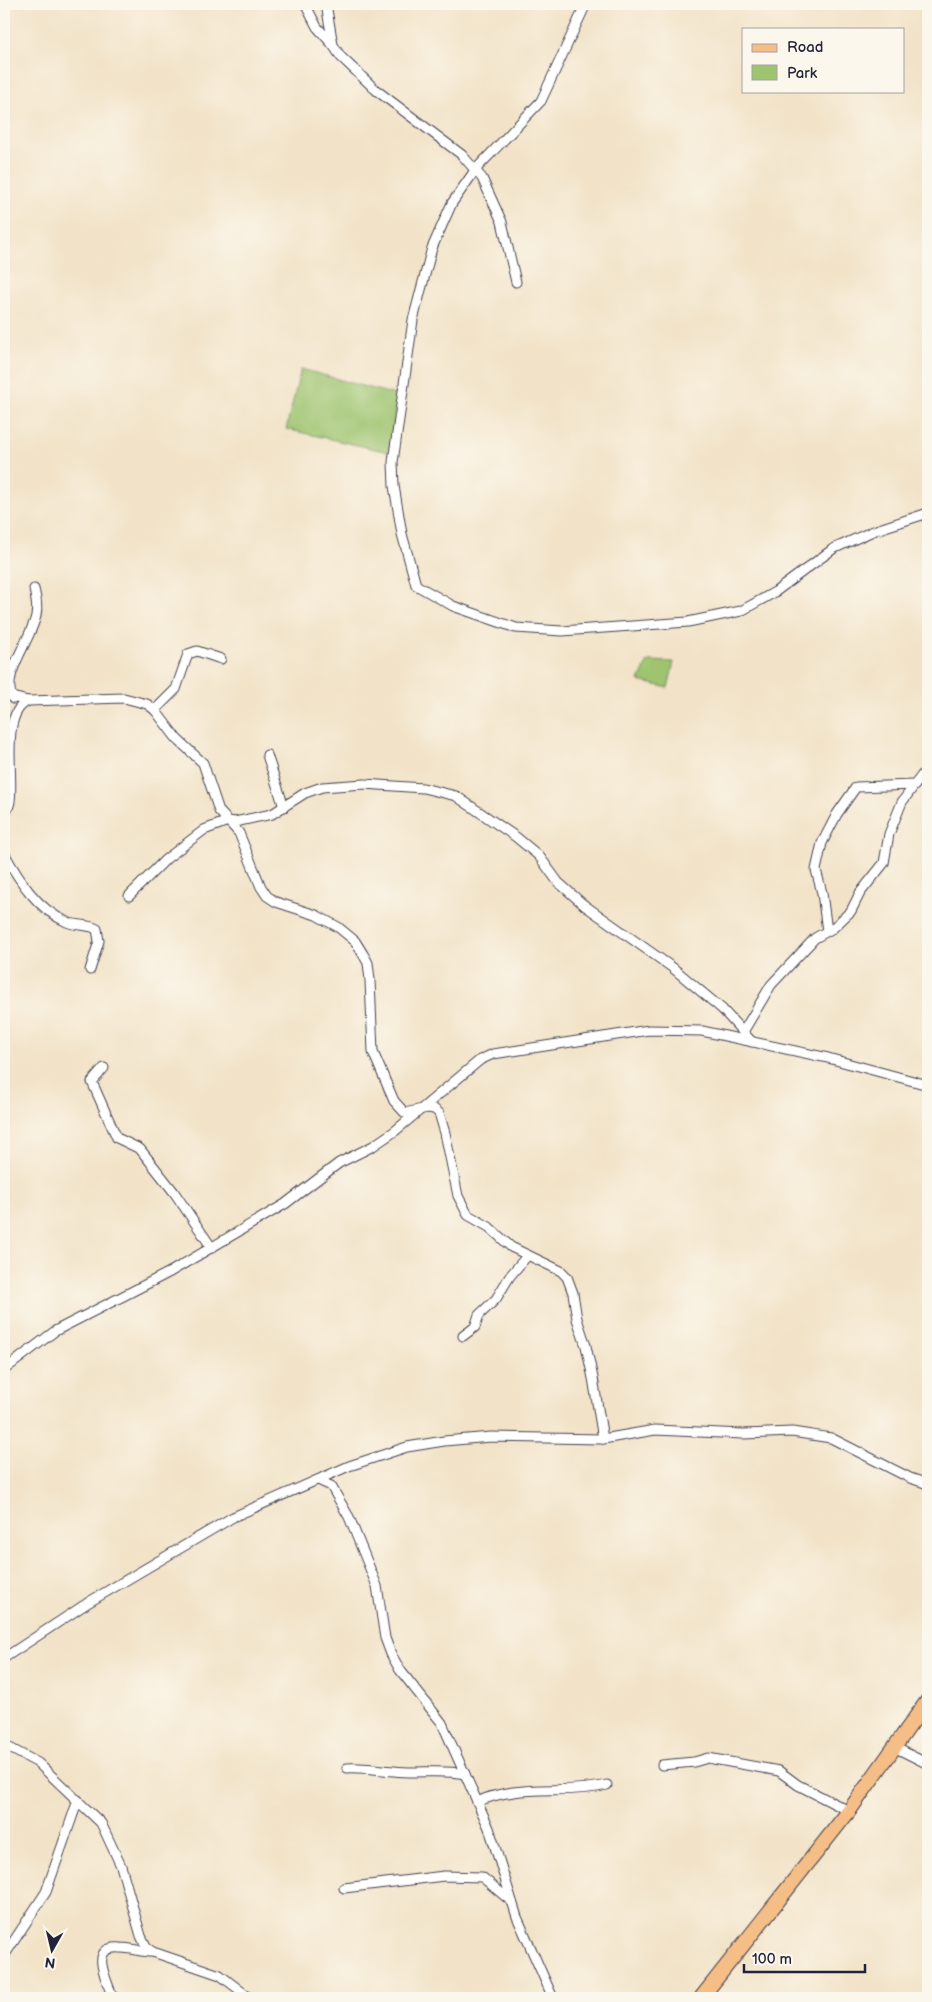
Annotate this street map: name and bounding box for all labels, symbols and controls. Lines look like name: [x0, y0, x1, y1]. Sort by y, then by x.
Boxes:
legend: [742, 28, 904, 92]
text: Road: [787, 38, 823, 57]
text: Park: [787, 64, 818, 83]
north arrow: [28, 1924, 78, 1974]
scale bar: [744, 1942, 866, 1974]
text: 100 m: [752, 1950, 792, 1969]
text: N: [44, 1953, 57, 1972]

